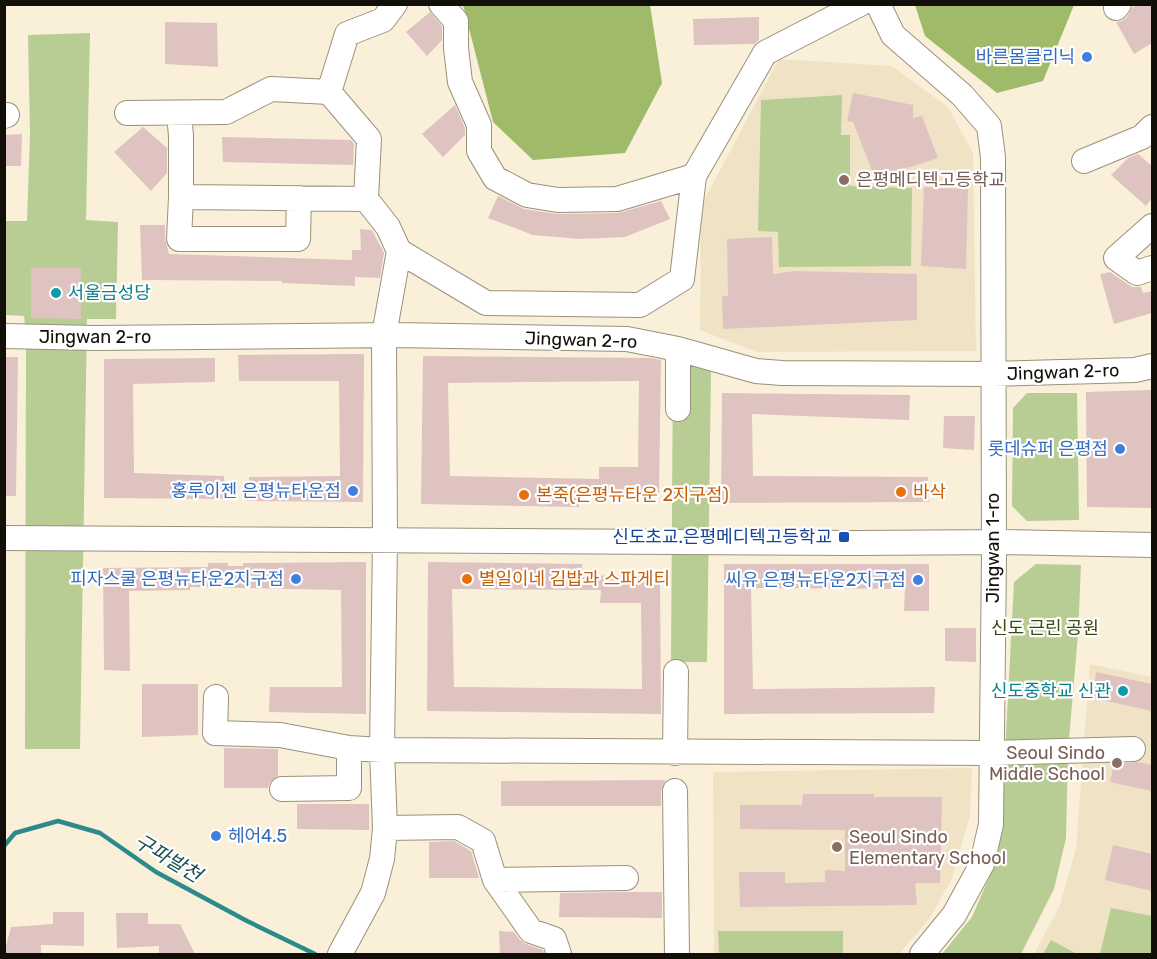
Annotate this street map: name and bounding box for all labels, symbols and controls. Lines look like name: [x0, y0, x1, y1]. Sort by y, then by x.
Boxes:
place label: 바른몸클리닉: [976, 46, 1075, 68]
marker: 바른몸클리닉: [1080, 50, 1094, 64]
place label: 은평메디텍고등학교: [856, 169, 1005, 191]
marker: 은평메디텍고등학교: [837, 173, 851, 187]
place label: 서울금성당: [68, 282, 151, 304]
marker: 서울금성당: [49, 286, 63, 300]
street label: Jingwan 2-ro: [39, 326, 151, 348]
street label: Jingwan 2-ro: [524, 327, 638, 353]
street label: Jingwan 2-ro: [1006, 359, 1120, 385]
place label: 롯데슈퍼 은평점: [988, 438, 1108, 460]
marker: 롯데슈퍼 은평점: [1113, 442, 1127, 456]
place label: 홍루이젠 은평뉴타운점: [171, 480, 341, 502]
place label: 바삭: [913, 481, 946, 503]
marker: 홍루이젠 은평뉴타운점: [346, 484, 360, 498]
place label: 본죽(은평뉴타운 2지구점): [536, 484, 729, 506]
marker: 바삭: [894, 485, 908, 499]
marker: 본죽(은평뉴타운 2지구점): [517, 488, 531, 502]
street label: Jingwan 1-ro: [982, 493, 1004, 603]
place label: 신도초교.은평메디텍고등학교: [612, 526, 832, 548]
marker: 신도초교.은평메디텍고등학교: [837, 530, 851, 544]
place label: 피자스쿨 은평뉴타운2지구점: [70, 568, 284, 590]
place label: 별일이네 김밥과 스파게티: [479, 568, 670, 590]
place label: 씨유 은평뉴타운2지구점: [725, 569, 906, 591]
marker: 피자스쿨 은평뉴타운2지구점: [289, 572, 303, 586]
marker: 별일이네 김밥과 스파게티: [460, 572, 474, 586]
marker: 씨유 은평뉴타운2지구점: [911, 573, 925, 587]
park label: 신도 근린 공원: [991, 617, 1099, 639]
place label: 신도중학교 신관: [991, 680, 1111, 702]
marker: 신도중학교 신관: [1116, 684, 1130, 698]
place label: Seoul Sindo Middle School: [989, 742, 1105, 785]
marker: Seoul Sindo Middle School: [1110, 756, 1124, 770]
place label: 헤어4.5: [228, 825, 287, 847]
place label: Seoul Sindo Elementary School: [849, 826, 1006, 869]
water label: 구파발천: [130, 829, 208, 889]
marker: 헤어4.5: [209, 829, 223, 843]
marker: Seoul Sindo Elementary School: [830, 840, 844, 854]

